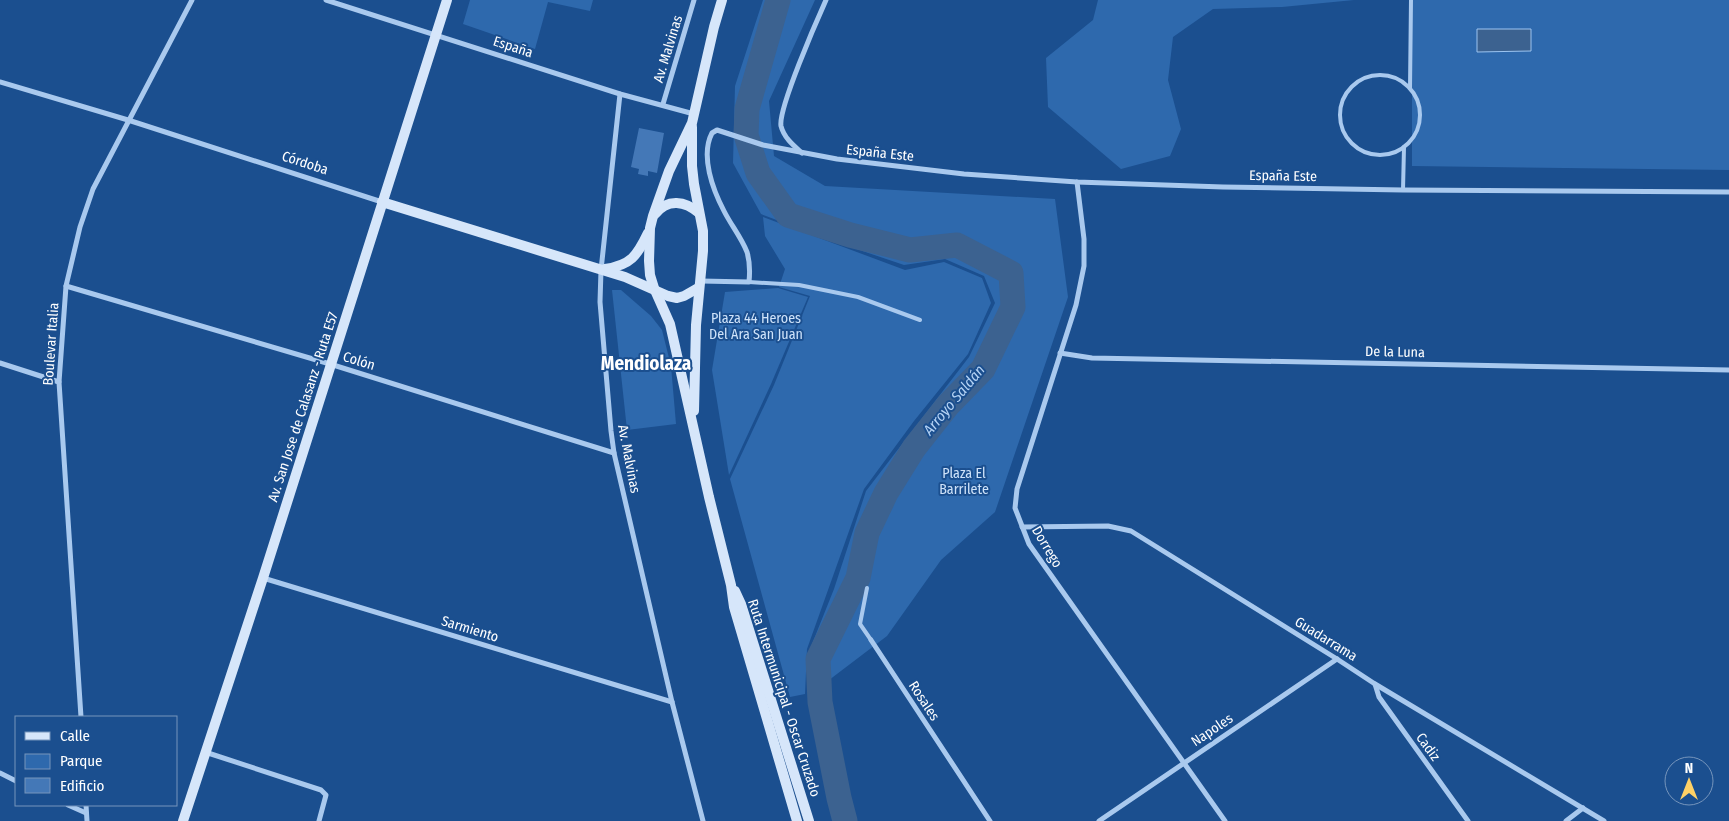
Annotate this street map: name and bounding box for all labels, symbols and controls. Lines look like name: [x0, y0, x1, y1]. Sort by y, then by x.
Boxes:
street label: Av. Malvinas: [650, 13, 686, 85]
street label: España: [491, 33, 535, 61]
street label: España Este: [845, 141, 915, 165]
street label: Córdoba: [280, 148, 330, 179]
street label: España Este: [1249, 167, 1317, 185]
street label: Boulevar Italia: [40, 302, 62, 386]
street label: Av. San Jose de Calasanz - Ruta E57: [264, 310, 342, 504]
park label: Plaza 44 Heroes Del Ara San Juan: [709, 310, 803, 343]
street label: De la Luna: [1365, 343, 1425, 361]
street label: Colón: [341, 348, 377, 374]
district label: Mendiolaza: [601, 352, 691, 375]
water label: Arroyo Saldán: [919, 361, 989, 440]
street label: Av. Malvinas: [614, 423, 644, 495]
park label: Plaza El Barrilete: [939, 465, 989, 498]
street label: Dorrego: [1028, 523, 1066, 571]
street label: Ruta Intermunicipal - Oscar Cruzado: [744, 597, 824, 799]
street label: Sarmiento: [439, 612, 501, 646]
street label: Guadarrama: [1292, 613, 1360, 665]
street label: Rosales: [905, 678, 943, 724]
street label: Napoles: [1188, 710, 1236, 750]
legend: [15, 716, 178, 806]
text: Calle: [60, 727, 90, 745]
street label: Cadiz: [1412, 730, 1444, 765]
text: Parque: [60, 752, 103, 770]
north arrow: [1664, 756, 1714, 806]
text: N: [1685, 760, 1693, 777]
text: Edificio: [60, 777, 105, 795]

